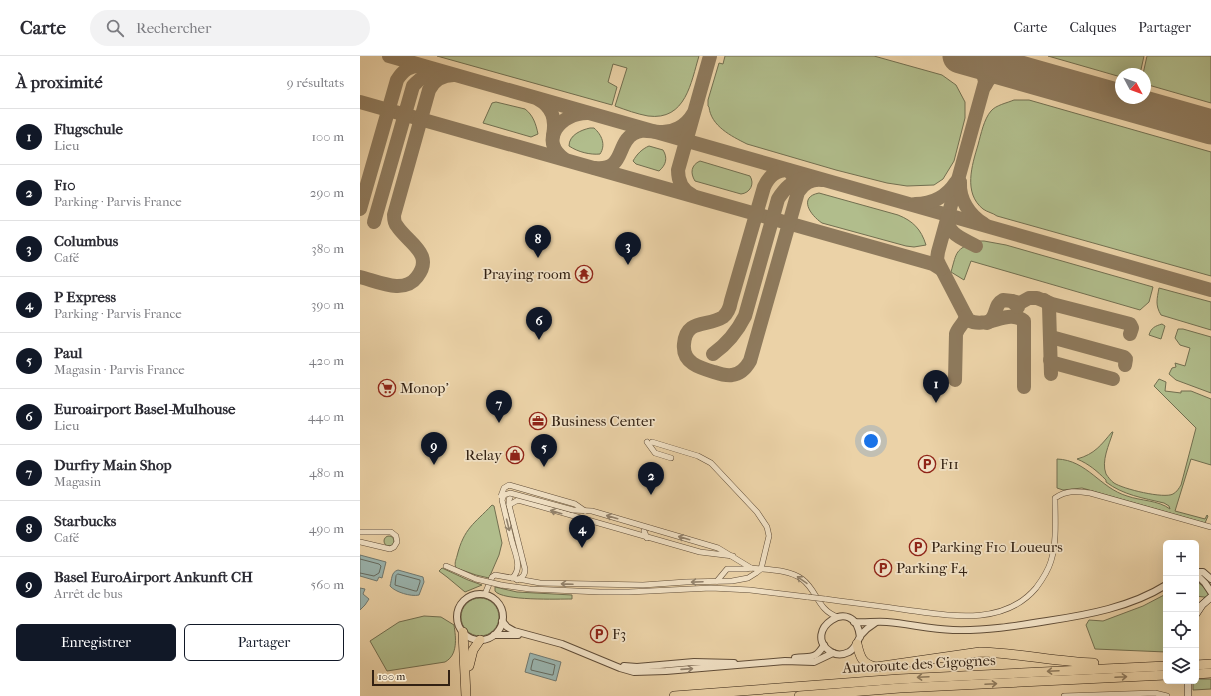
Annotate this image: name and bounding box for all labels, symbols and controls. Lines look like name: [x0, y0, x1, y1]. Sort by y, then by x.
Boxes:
search box: [90, 10, 370, 46]
text: Carte: [20, 17, 66, 39]
icon: search: [104, 17, 126, 39]
text: Rechercher: [136, 19, 211, 37]
text: Carte: [1014, 19, 1047, 36]
text: Calques: [1069, 19, 1116, 36]
text: Partager: [1138, 19, 1191, 36]
north arrow: [1115, 68, 1151, 104]
text: À proximité: [16, 72, 103, 92]
text: 9 résultats: [287, 75, 344, 90]
text: Flugschule: [54, 120, 123, 138]
text: 1: [27, 129, 31, 144]
text: 100 m: [311, 129, 344, 144]
text: Lieu: [54, 138, 79, 153]
text: F10: [54, 176, 76, 194]
text: 2: [26, 185, 32, 200]
text: 290 m: [310, 185, 344, 200]
text: Parking · Parvis France: [54, 194, 182, 209]
pin: 8: [525, 225, 551, 258]
text: Columbus: [54, 232, 118, 250]
pin: 3: [615, 232, 641, 265]
text: 3: [26, 241, 32, 256]
text: 380 m: [311, 241, 344, 256]
text: Café: [54, 250, 79, 265]
temple icon: Praying room: [574, 264, 594, 284]
place label: Praying room: [483, 265, 572, 283]
text: P Express: [54, 288, 116, 306]
text: 4: [25, 297, 33, 312]
text: 390 m: [311, 297, 344, 312]
text: Parking · Parvis France: [54, 306, 182, 321]
pin: 6: [526, 307, 552, 340]
text: Paul: [54, 344, 82, 362]
text: 5: [26, 353, 32, 368]
text: 420 m: [309, 353, 344, 368]
text: Magasin · Parvis France: [54, 362, 185, 377]
pin: 1: [923, 370, 949, 403]
supermarket icon: Monop': [377, 378, 397, 398]
place label: Monop': [400, 379, 449, 397]
pin: 7: [486, 390, 512, 423]
text: Euroairport Basel-Mulhouse: [54, 400, 235, 418]
text: 6: [25, 409, 33, 424]
text: 440 m: [308, 409, 344, 424]
office icon: Business Center: [528, 411, 548, 431]
place label: Business Center: [551, 412, 655, 430]
text: Lieu: [54, 418, 79, 433]
your location: [861, 431, 881, 451]
pin: 9: [421, 432, 447, 465]
pin: 5: [531, 434, 557, 467]
shop icon: Relay: [505, 445, 525, 465]
place label: Relay: [465, 446, 503, 464]
parking icon: F11: [917, 454, 937, 474]
place label: F11: [940, 455, 959, 473]
text: Durfry Main Shop: [54, 456, 172, 474]
pin: 2: [638, 462, 664, 495]
text: 7: [26, 465, 32, 480]
text: 480 m: [309, 465, 344, 480]
text: Magasin: [54, 474, 101, 489]
one-way arrow: [549, 508, 562, 515]
text: Starbucks: [54, 512, 116, 530]
one-way arrow: [606, 513, 619, 520]
pin: 4: [569, 515, 595, 548]
one-way arrow: [504, 518, 512, 531]
text: 8: [26, 521, 32, 536]
text: 490 m: [309, 521, 344, 536]
text: Café: [54, 530, 79, 545]
one-way arrow: [678, 534, 691, 541]
parking icon: Parking F10 Loueurs: [908, 537, 928, 557]
place label: Parking F10 Loueurs: [931, 538, 1063, 556]
map controls: [1163, 540, 1199, 684]
button: +: [1163, 540, 1199, 576]
parking icon: Parking F4: [873, 558, 893, 578]
place label: Parking F4: [896, 559, 968, 577]
text: Basel EuroAirport Ankunft CH: [54, 568, 253, 586]
one-way arrow: [797, 576, 808, 584]
button: −: [1163, 576, 1199, 612]
text: 9: [26, 577, 32, 592]
text: 560 m: [311, 577, 344, 592]
one-way arrow: [691, 578, 704, 586]
one-way arrow: [561, 581, 574, 588]
text: Arrêt de bus: [54, 586, 122, 601]
button: locate: [1163, 612, 1199, 648]
button: Enregistrer: [16, 624, 176, 661]
button: Partager: [184, 624, 344, 661]
parking icon: F3: [589, 624, 609, 644]
place label: F3: [612, 625, 626, 643]
button: layers: [1163, 648, 1199, 684]
street label: Autoroute des Cigognes: [841, 651, 996, 677]
one-way arrow: [680, 666, 693, 673]
one-way arrow: [1047, 667, 1060, 674]
scale bar: [372, 668, 450, 687]
text: 100 m: [378, 670, 406, 683]
one-way arrow: [1114, 673, 1127, 680]
one-way arrow: [917, 674, 930, 681]
one-way arrow: [984, 680, 997, 687]

